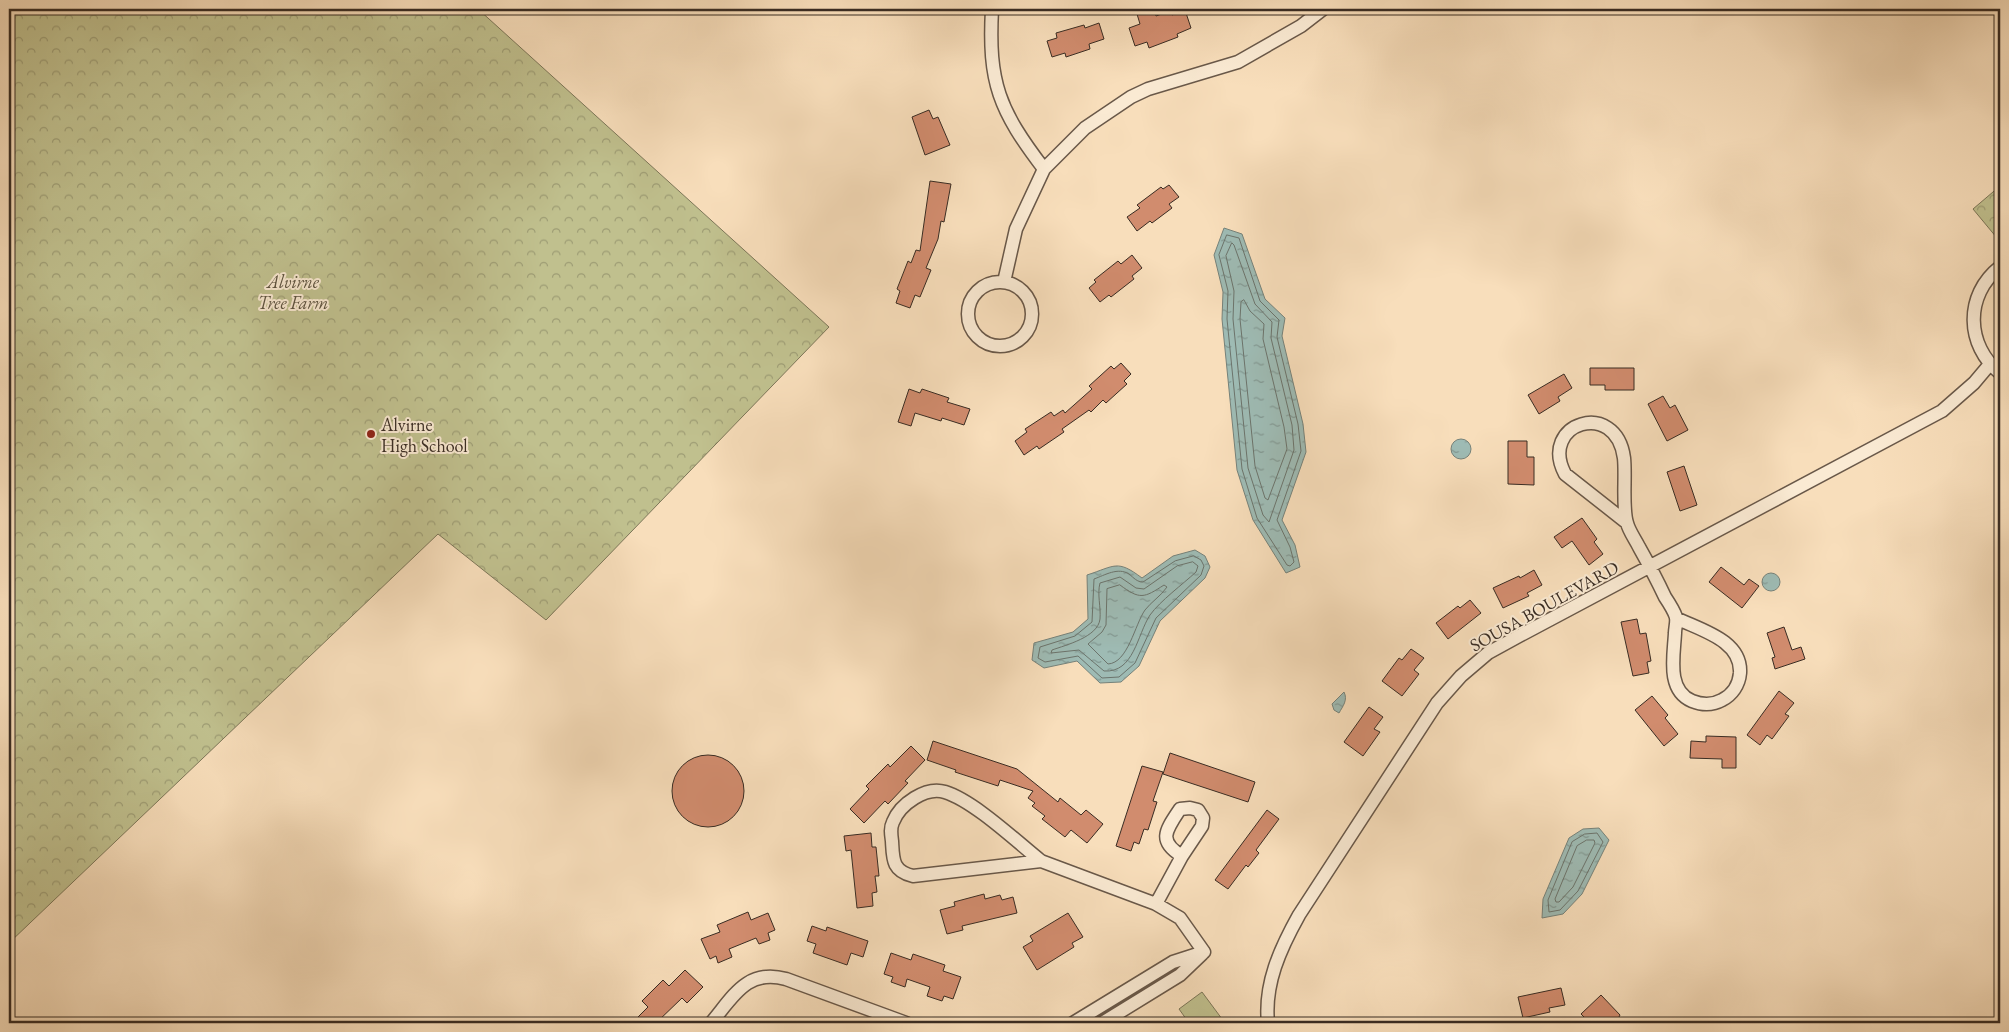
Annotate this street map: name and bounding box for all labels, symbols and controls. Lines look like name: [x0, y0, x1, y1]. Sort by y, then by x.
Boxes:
park label: Alvirne Tree Farm: [258, 270, 328, 314]
place label: Alvirne High School: [380, 413, 468, 457]
marker: Alvirne High School: [365, 428, 377, 440]
street label: SOUSA BOULEVARD: [1466, 556, 1622, 656]

